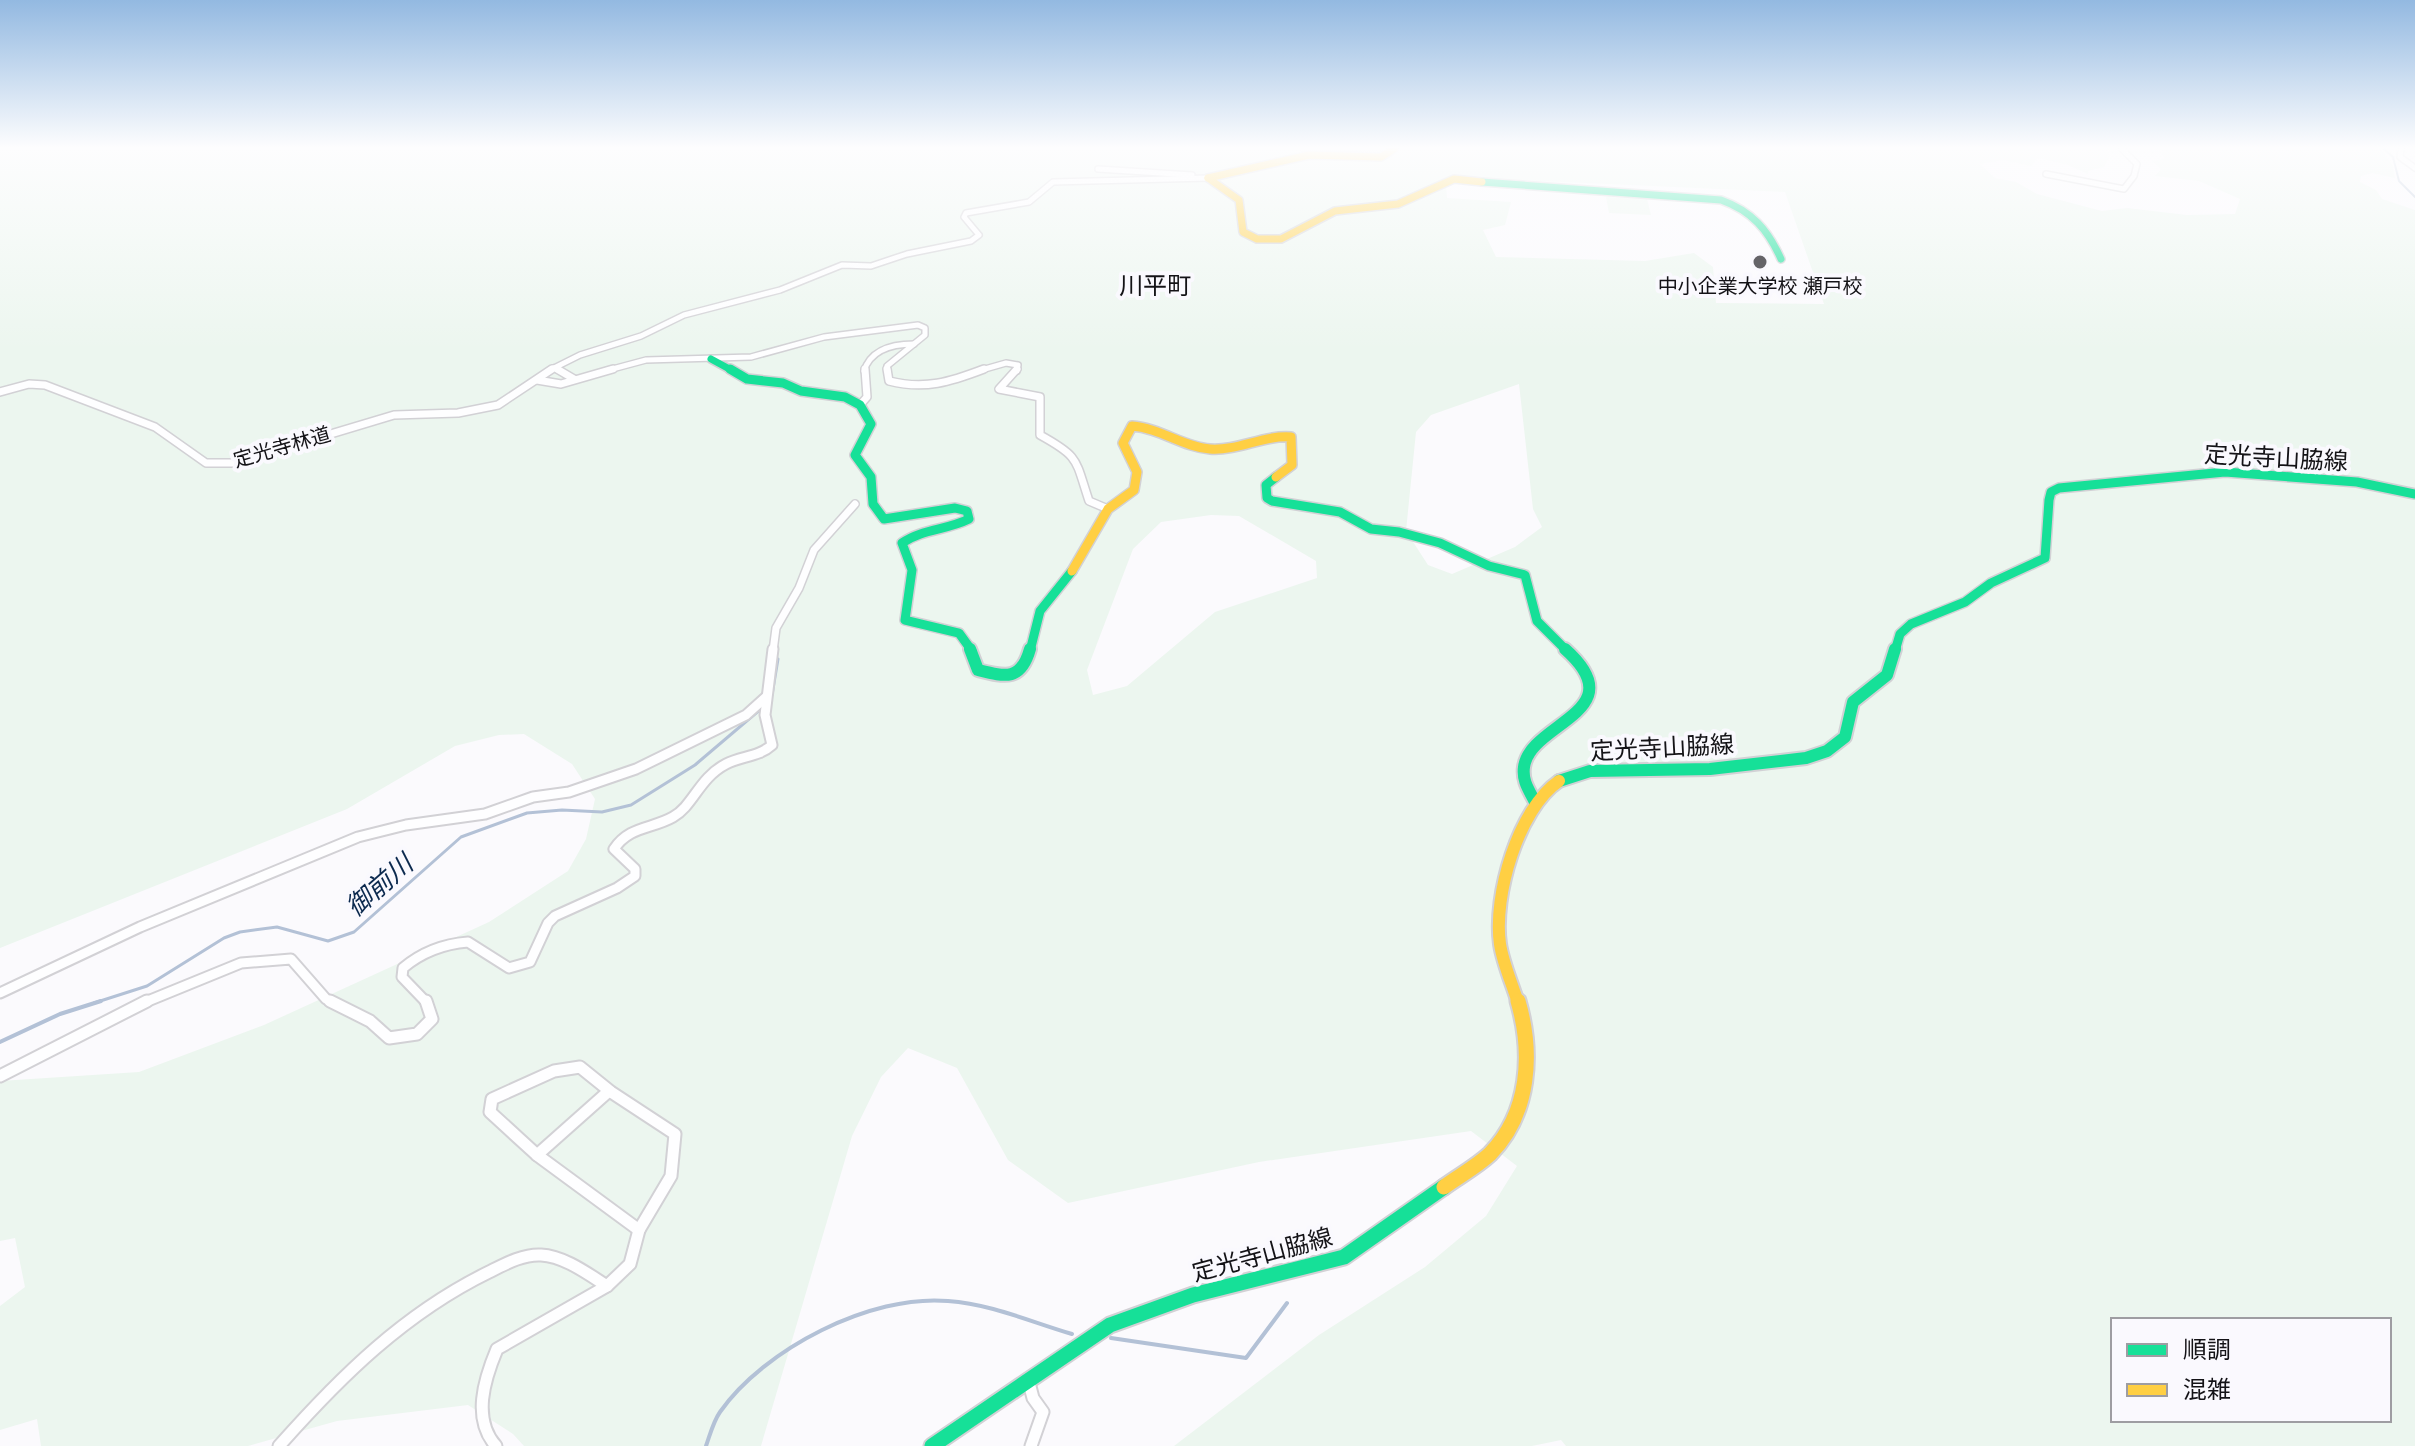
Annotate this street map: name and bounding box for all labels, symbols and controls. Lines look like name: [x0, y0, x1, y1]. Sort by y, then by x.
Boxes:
marker: 中小企業大学校 瀬戸校: [1751, 253, 1769, 271]
district label: 川平町: [1119, 271, 1191, 299]
place label: 中小企業大学校 瀬戸校: [1658, 274, 1862, 298]
street label: 定光寺林道: [231, 422, 333, 472]
street label: 定光寺山脇線: [2203, 439, 2349, 475]
street label: 定光寺山脇線: [1589, 729, 1735, 765]
water label: 御前川: [339, 846, 421, 922]
street label: 定光寺山脇線: [1189, 1222, 1335, 1286]
legend: [2111, 1318, 2391, 1422]
text: 順調: [2183, 1335, 2231, 1363]
text: 混雑: [2183, 1375, 2231, 1403]

